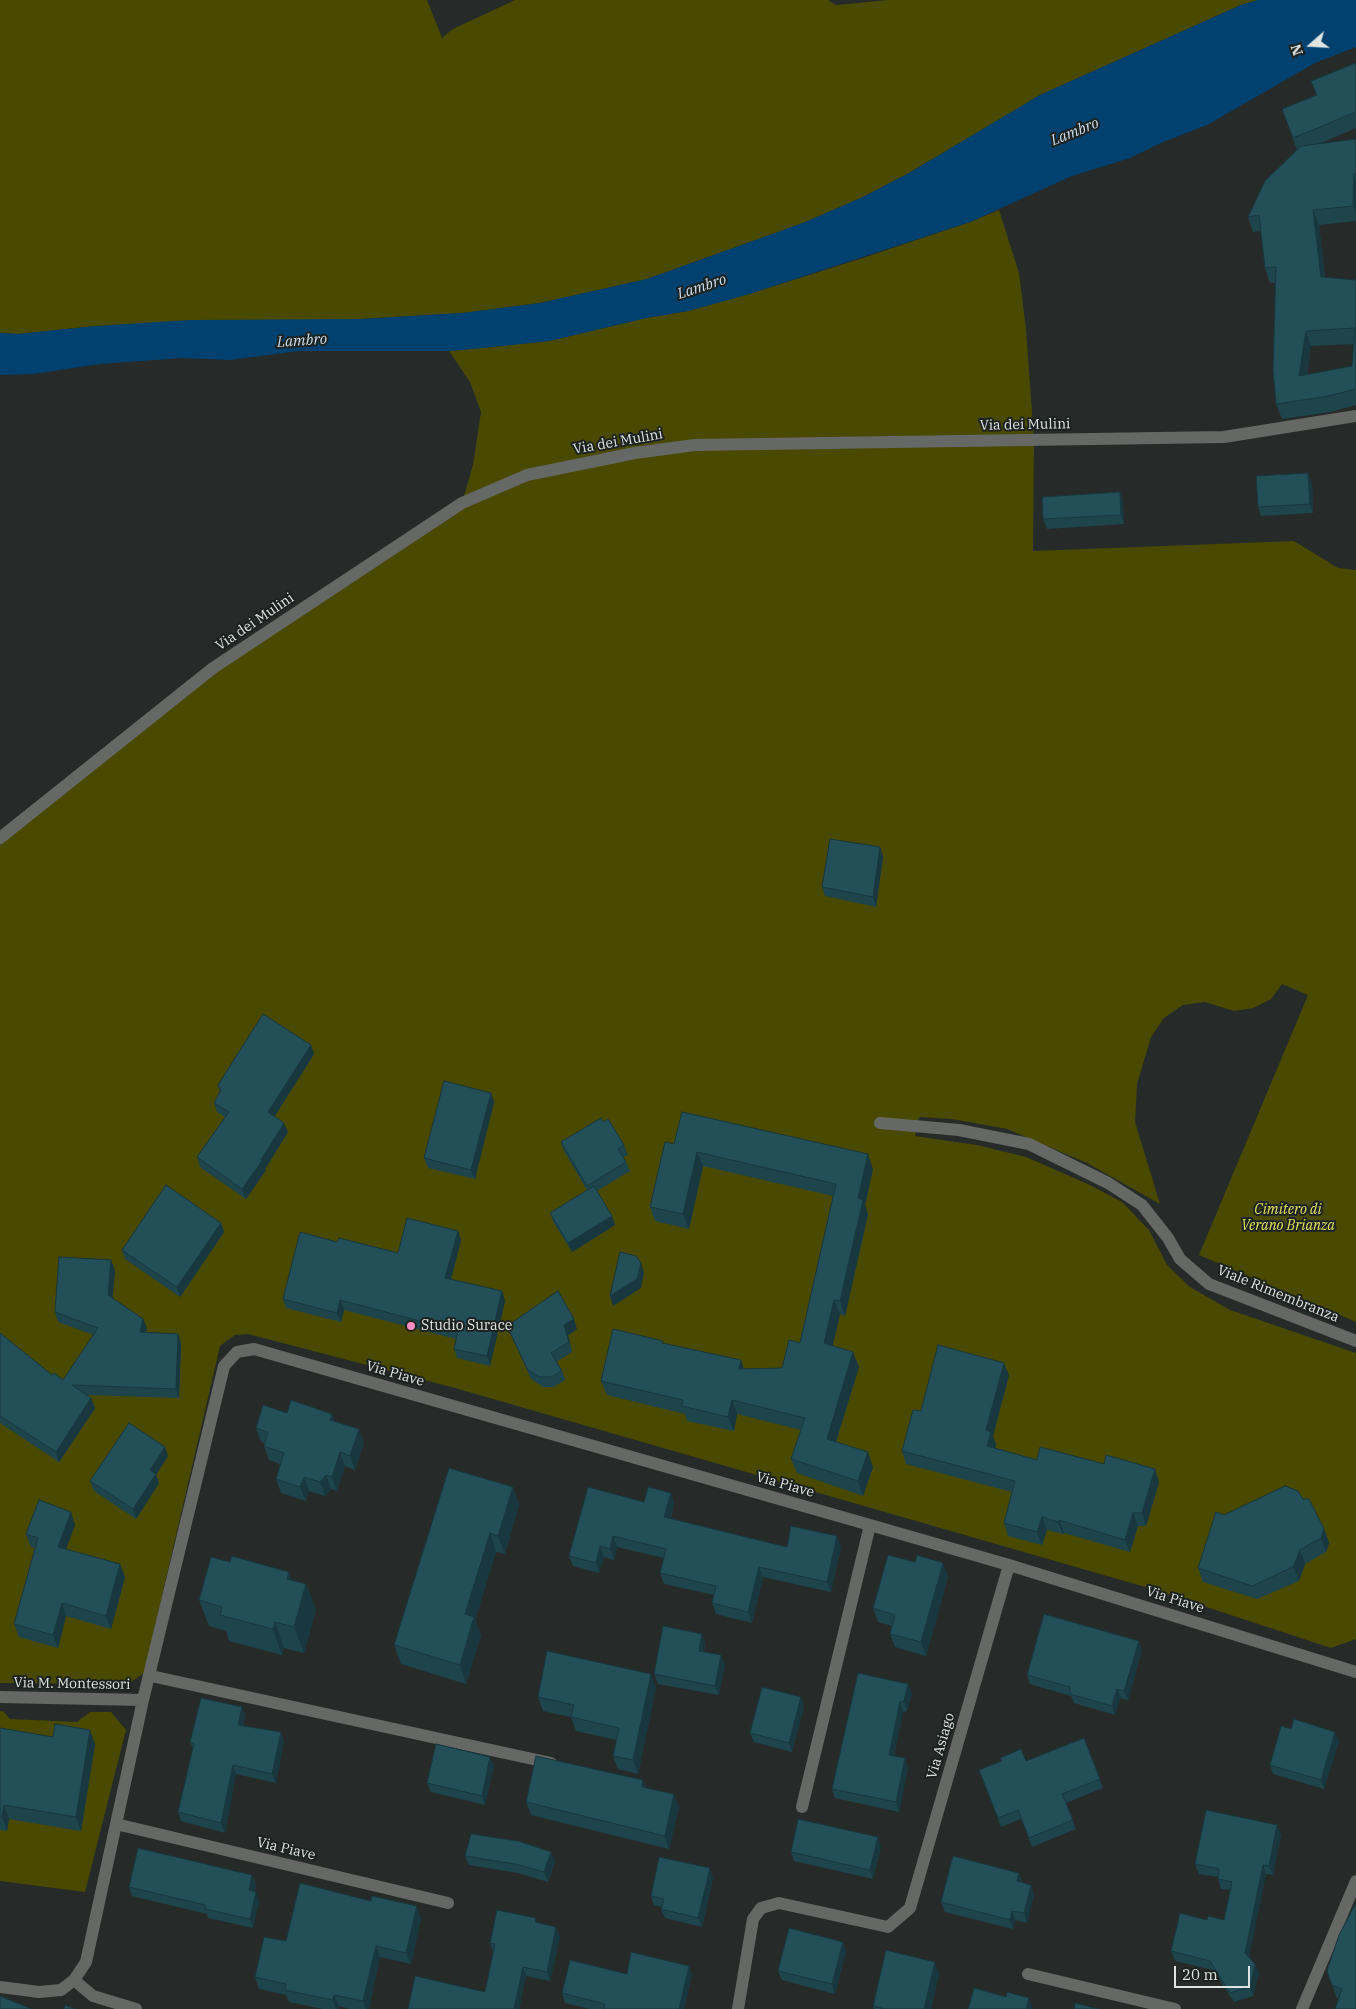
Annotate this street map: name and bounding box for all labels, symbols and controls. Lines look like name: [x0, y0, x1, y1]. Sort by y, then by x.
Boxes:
north arrow: [1286, 20, 1336, 70]
text: N: [1287, 42, 1307, 58]
water label: Lambro: [1048, 114, 1102, 150]
water label: Lambro: [675, 271, 729, 303]
water label: Lambro: [276, 330, 328, 352]
street label: Via dei Mulini: [979, 416, 1071, 434]
street label: Via dei Mulini: [572, 426, 664, 458]
street label: Via dei Mulini: [213, 590, 297, 654]
park label: Cimitero di Verano Brianza: [1241, 1202, 1335, 1234]
street label: Viale Rimembranza: [1215, 1262, 1341, 1326]
place label: Studio Surace: [421, 1318, 512, 1334]
marker: Studio Surace: [405, 1320, 417, 1332]
street label: Via Piave: [364, 1358, 426, 1390]
street label: Via Piave: [754, 1469, 816, 1501]
street label: Via Piave: [1144, 1583, 1206, 1617]
street label: Via M. Montessori: [13, 1675, 131, 1693]
street label: Via Asiago: [924, 1711, 958, 1781]
street label: Via Piave: [255, 1834, 317, 1864]
scale bar: [1176, 1956, 1252, 1988]
text: 20 m: [1182, 1965, 1218, 1984]

